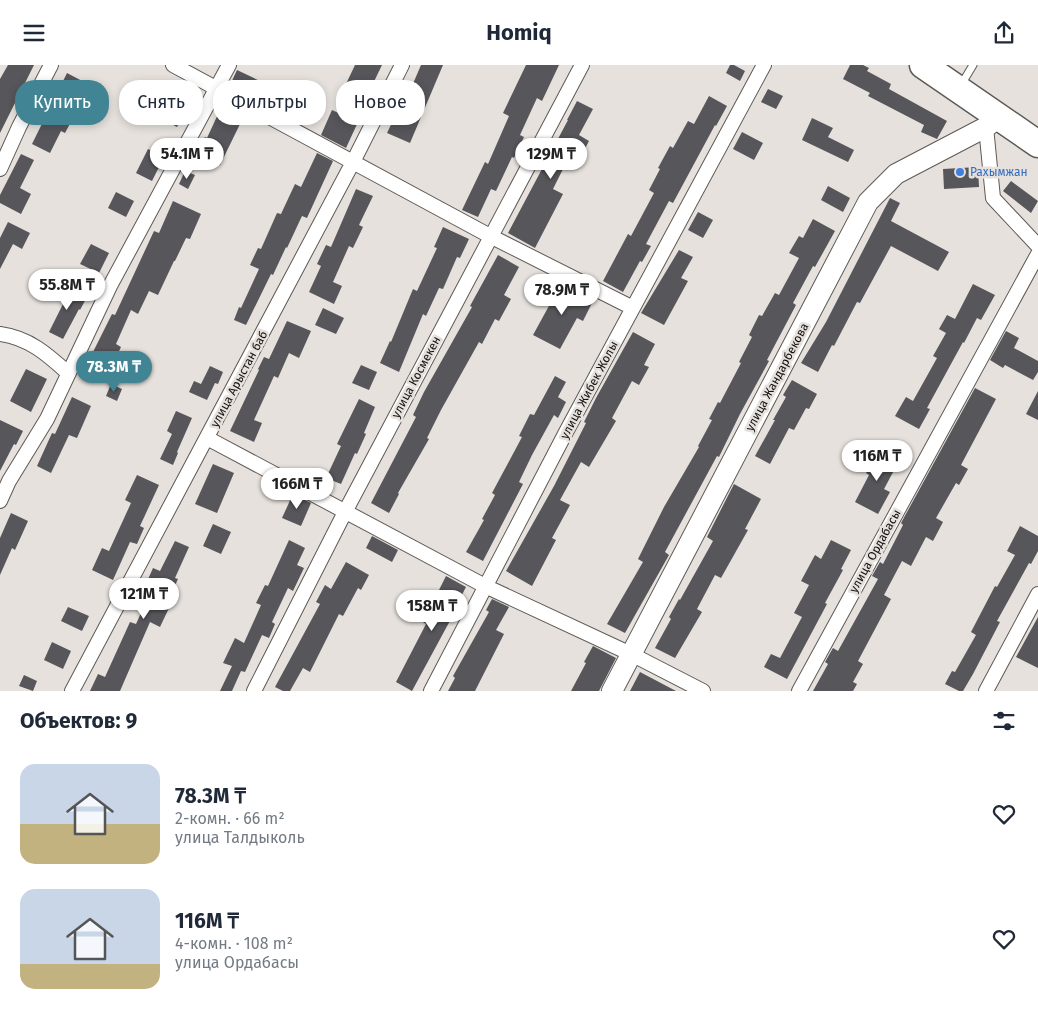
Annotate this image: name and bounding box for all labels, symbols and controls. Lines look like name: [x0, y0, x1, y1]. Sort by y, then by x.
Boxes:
icon: menu: [20, 19, 48, 47]
text: Homiq: [486, 19, 552, 46]
icon: share: [990, 19, 1018, 47]
chip: Купить: [15, 80, 109, 125]
chip: Снять: [119, 80, 203, 125]
chip: Фильтры: [213, 80, 326, 125]
chip: Новое: [336, 80, 425, 125]
pin: 54.1M ₸: [141, 137, 233, 180]
pin: 129M ₸: [510, 137, 592, 180]
text: 54.1M ₸: [161, 144, 213, 163]
text: 129M ₸: [526, 144, 576, 163]
place label: Рахымжан: [970, 165, 1028, 179]
marker: Рахымжан: [954, 166, 966, 178]
pin: 55.8M ₸: [21, 269, 113, 311]
pin: 78.9M ₸: [516, 273, 608, 316]
text: 55.8M ₸: [39, 275, 95, 294]
text: 78.9M ₸: [535, 280, 589, 299]
street label: улица Жандарбекова: [743, 321, 811, 433]
street label: улица Арыстан баб: [208, 328, 270, 430]
street label: улица Космекен: [389, 334, 443, 420]
street label: улица Жибек Жолы: [557, 339, 621, 441]
pin: 78.3M ₸: [68, 351, 160, 393]
text: 78.3M ₸: [87, 357, 141, 376]
pin: 116M ₸: [836, 439, 918, 482]
text: 116M ₸: [853, 446, 901, 465]
pin: 166M ₸: [256, 467, 338, 510]
text: 166M ₸: [272, 474, 322, 493]
street label: улица Ордабасы: [846, 507, 904, 595]
pin: 121M ₸: [103, 577, 185, 620]
text: 121M ₸: [120, 584, 168, 603]
pin: 158M ₸: [391, 589, 473, 632]
text: 158M ₸: [407, 596, 457, 615]
icon: filters: [990, 707, 1018, 735]
text: Объектов: 9: [20, 708, 137, 734]
text: 78.3M ₸: [175, 783, 246, 809]
icon: home: [60, 784, 120, 844]
icon: heart: [990, 800, 1018, 828]
text: 2-комн. · 66 m²: [175, 809, 285, 828]
text: улица Талдыколь: [175, 828, 305, 847]
text: 116M ₸: [175, 908, 239, 934]
icon: home: [60, 909, 120, 969]
icon: heart: [990, 925, 1018, 953]
text: 4-комн. · 108 m²: [175, 934, 293, 953]
text: улица Ордабасы: [175, 953, 299, 972]

